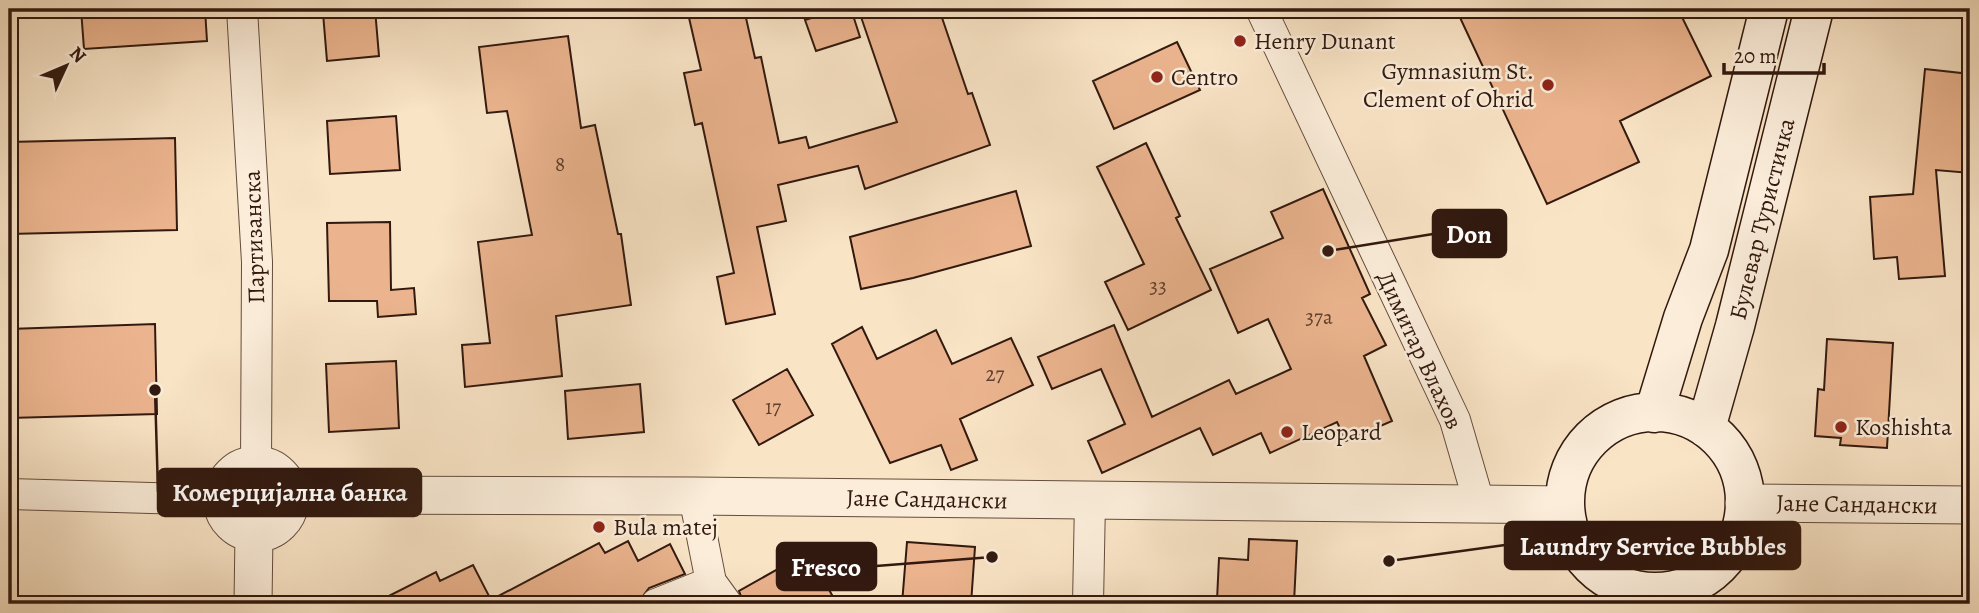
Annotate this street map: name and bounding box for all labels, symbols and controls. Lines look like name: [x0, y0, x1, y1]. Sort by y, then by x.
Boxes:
place label: Henry Dunant: [1254, 25, 1396, 57]
north arrow: [32, 32, 102, 102]
scale bar: [1724, 32, 1823, 76]
marker: Henry Dunant: [1232, 33, 1248, 49]
text: N: [63, 41, 92, 69]
text: 20 m: [1734, 42, 1777, 70]
place label: Gymnasium St. Clement of Ohrid: [1363, 55, 1534, 115]
place label: Centro: [1171, 61, 1238, 93]
marker: Centro: [1149, 69, 1165, 85]
marker: Gymnasium St. Clement of Ohrid: [1540, 77, 1556, 93]
street label: Булевар Туристичка: [1721, 115, 1803, 323]
house number: 8: [555, 150, 565, 178]
street label: Партизанска: [236, 170, 272, 304]
callout: Don: [1433, 210, 1506, 257]
text: Don: [1446, 217, 1492, 252]
street label: Димитар Влахов: [1369, 266, 1471, 434]
house number: 33: [1149, 272, 1167, 300]
house number: 37a: [1305, 303, 1333, 331]
house number: 27: [986, 360, 1005, 388]
house number: 17: [765, 393, 781, 421]
place label: Koshishta: [1855, 411, 1953, 443]
place label: Leopard: [1301, 416, 1382, 448]
marker: Koshishta: [1833, 419, 1849, 435]
marker: Leopard: [1279, 424, 1295, 440]
callout: Комерцијална банка: [158, 469, 421, 516]
text: Комерцијална банка: [172, 475, 408, 510]
street label: Јане Сандански: [846, 482, 1008, 516]
street label: Јане Сандански: [1776, 487, 1938, 521]
place label: Bula matej: [613, 511, 718, 543]
marker: Bula matej: [591, 519, 607, 535]
callout: Laundry Service Bubbles: [1505, 522, 1800, 569]
text: Laundry Service Bubbles: [1519, 529, 1787, 564]
callout: Fresco: [777, 543, 876, 590]
text: Fresco: [791, 550, 861, 585]

